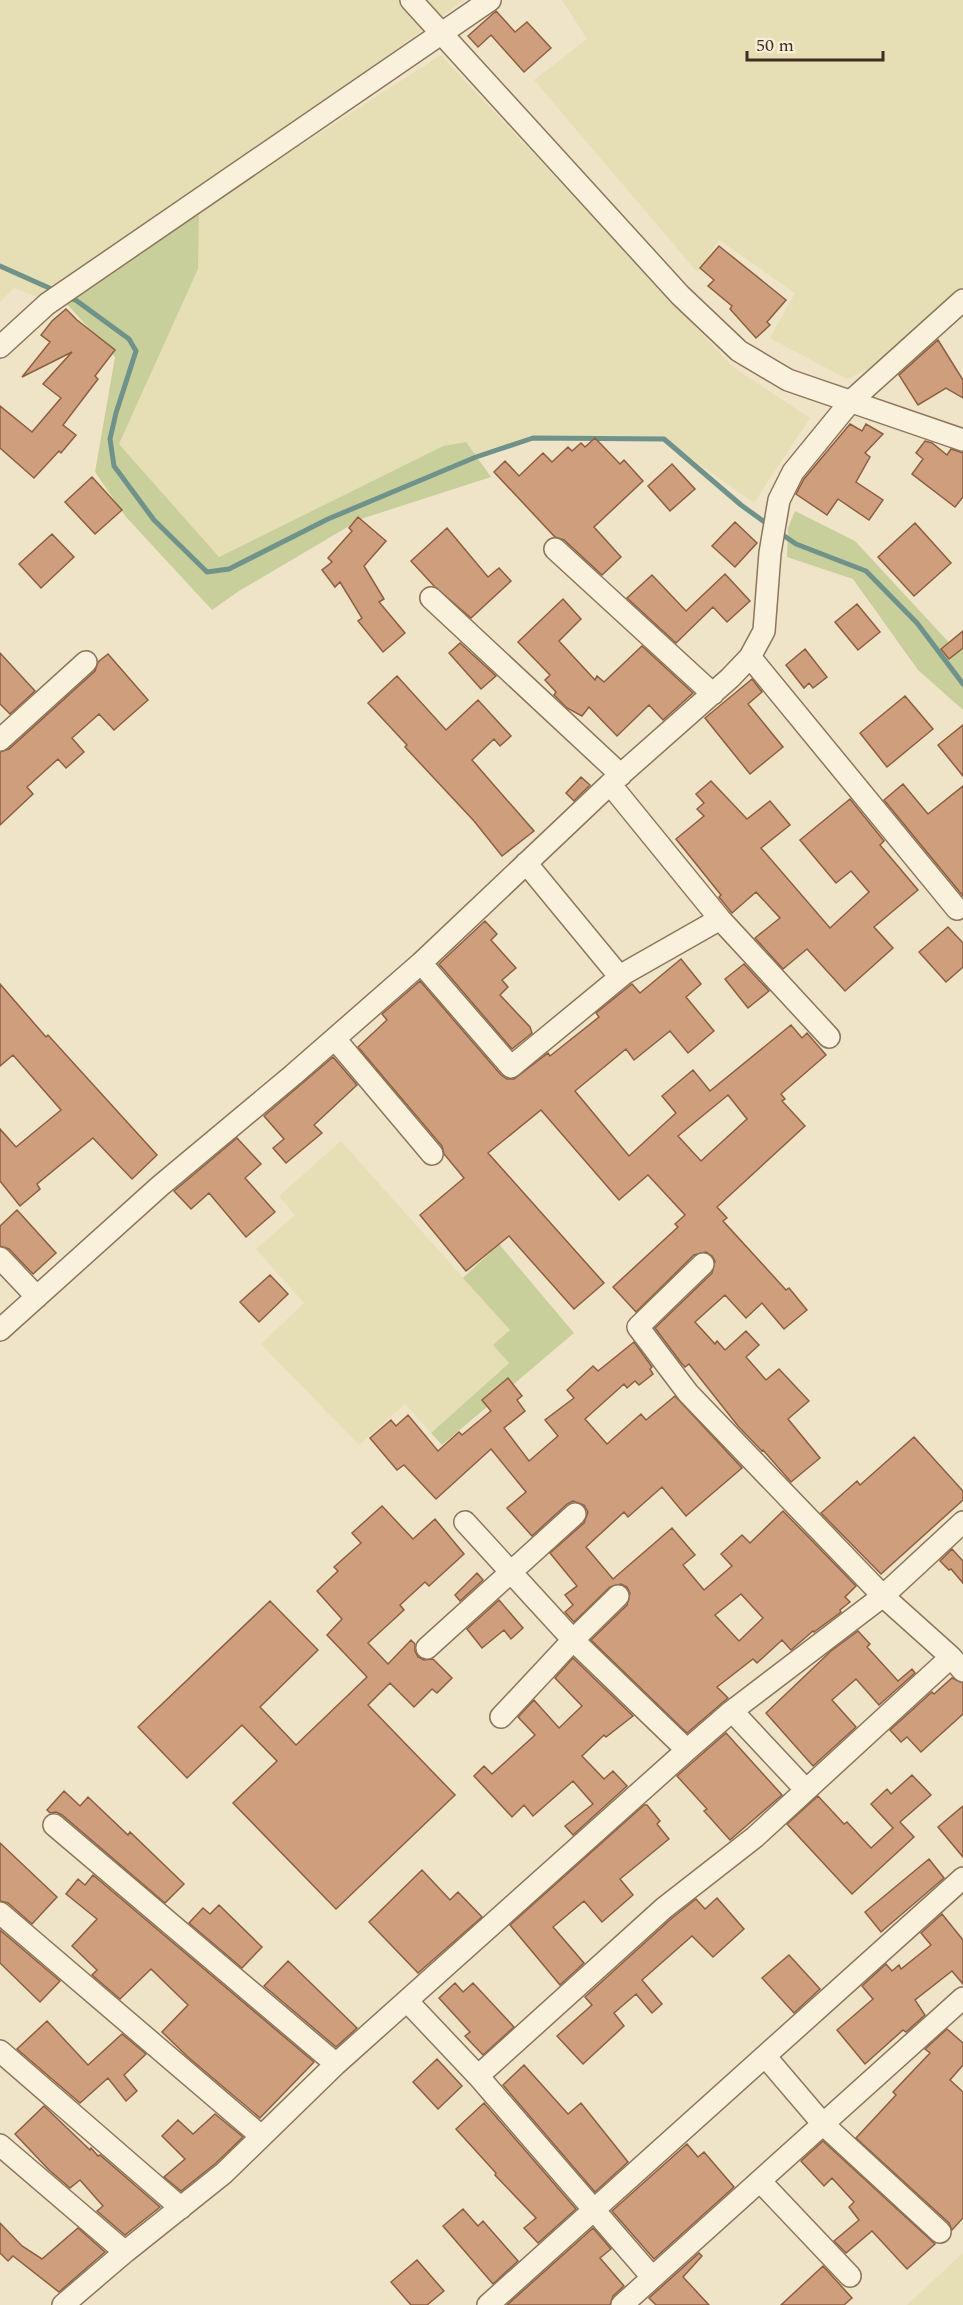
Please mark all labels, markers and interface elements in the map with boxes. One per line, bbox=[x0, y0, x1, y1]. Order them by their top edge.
scale bar bbox=[747, 24, 884, 62]
text: 50 m bbox=[756, 32, 794, 59]

